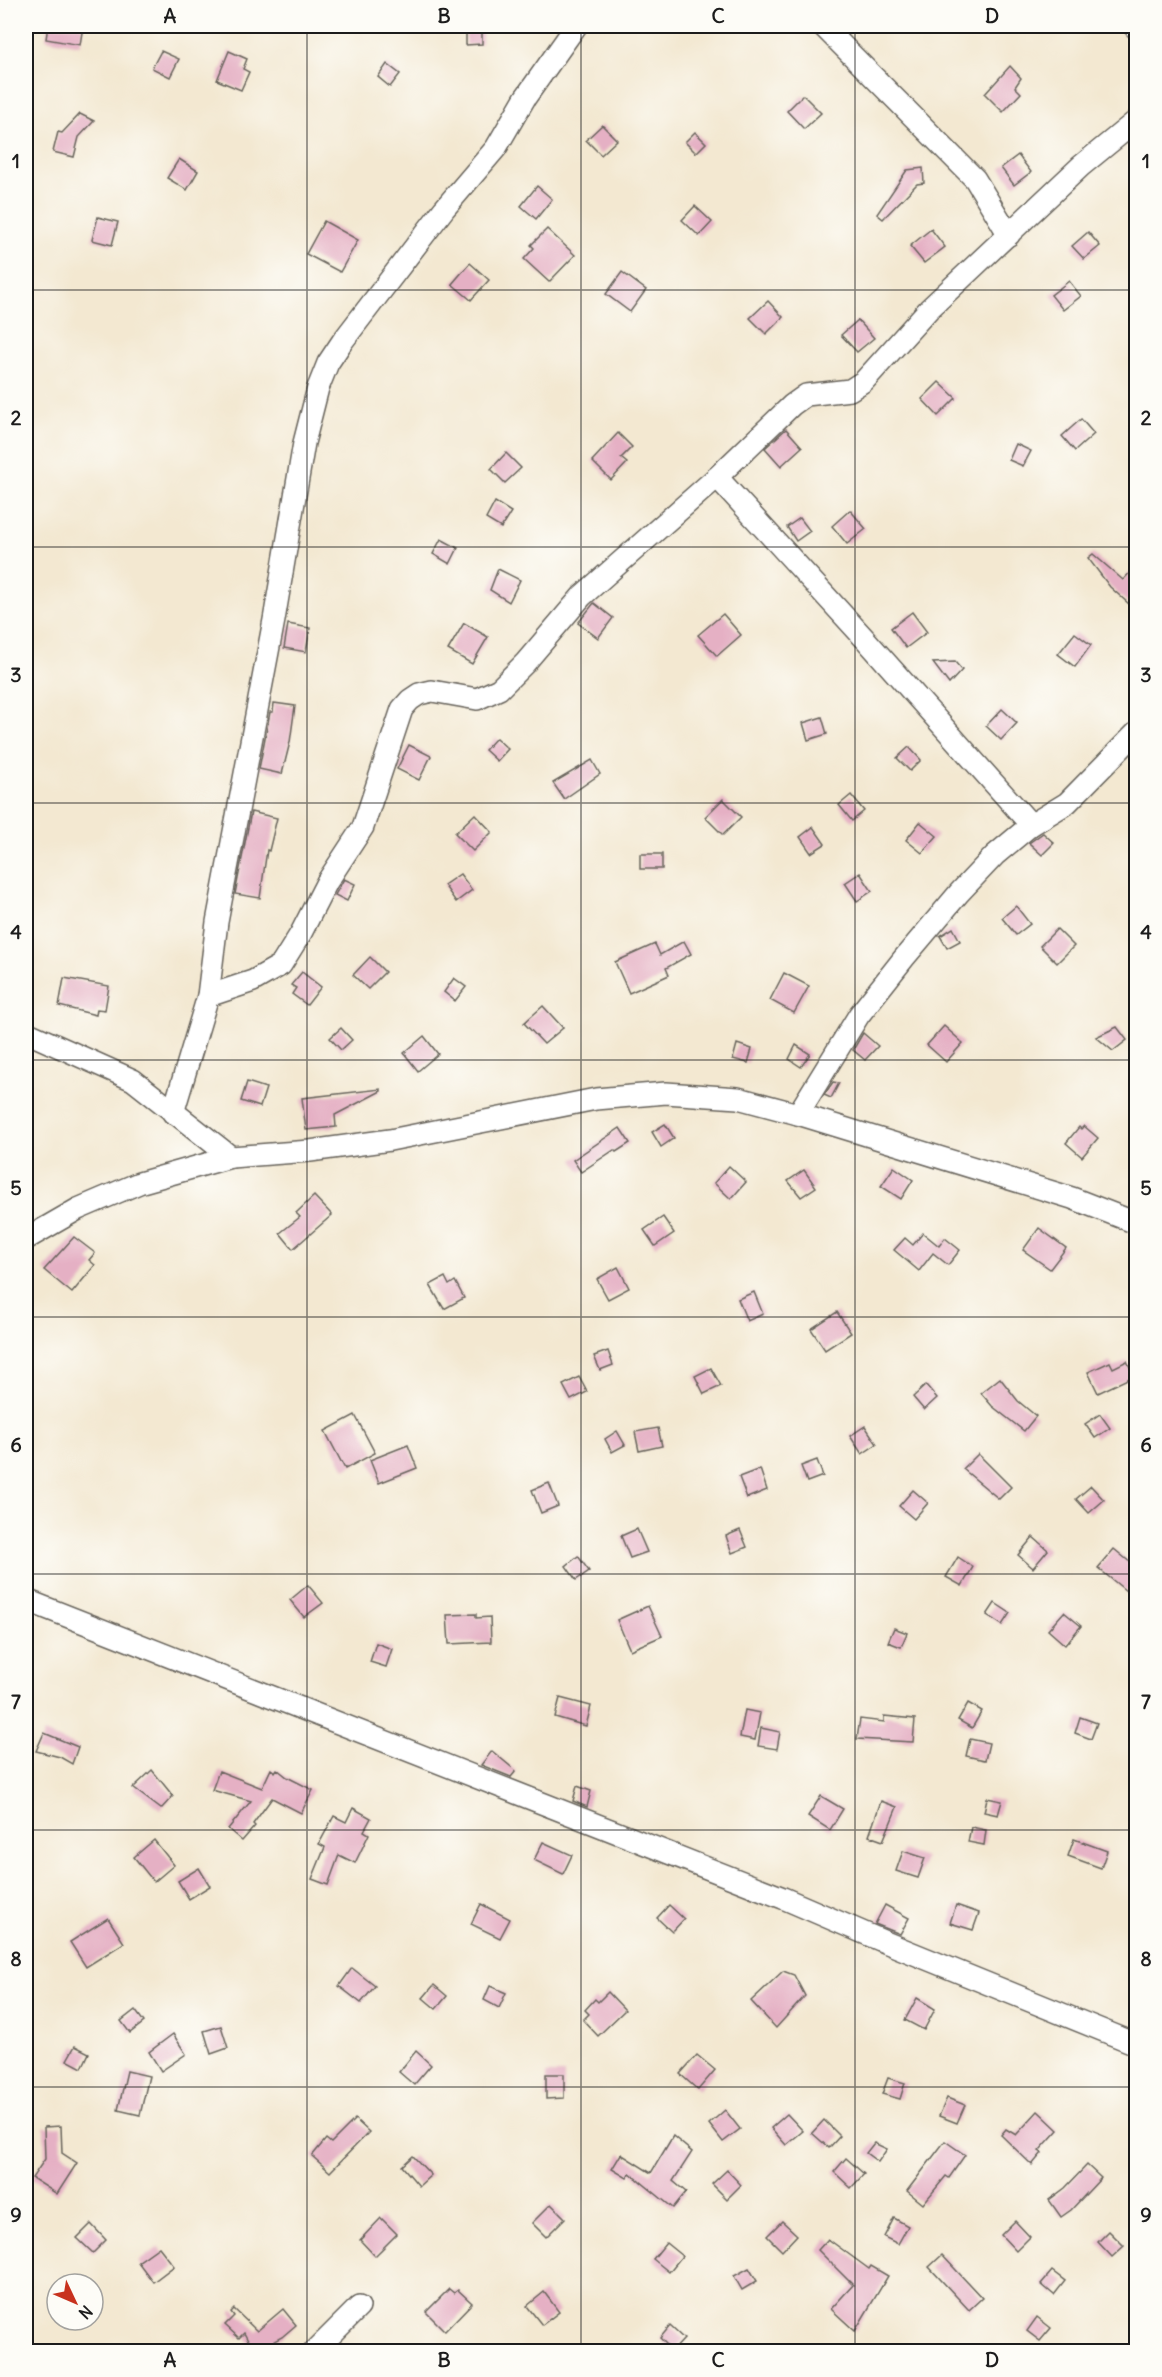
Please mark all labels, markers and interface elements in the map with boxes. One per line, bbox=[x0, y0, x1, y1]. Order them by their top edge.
text: A bbox=[164, 3, 177, 28]
text: B bbox=[437, 3, 451, 28]
text: C bbox=[711, 3, 725, 28]
text: D bbox=[985, 3, 999, 28]
text: 1 bbox=[12, 148, 20, 173]
text: 1 bbox=[1142, 148, 1150, 173]
text: 2 bbox=[11, 405, 22, 430]
text: 2 bbox=[1141, 405, 1152, 430]
text: 3 bbox=[10, 662, 22, 687]
text: 3 bbox=[1140, 662, 1152, 687]
text: 4 bbox=[10, 919, 22, 944]
text: 4 bbox=[1140, 919, 1152, 944]
text: 5 bbox=[10, 1175, 22, 1200]
text: 5 bbox=[1140, 1175, 1152, 1200]
text: 6 bbox=[10, 1432, 22, 1457]
text: 6 bbox=[1140, 1432, 1152, 1457]
text: 7 bbox=[11, 1689, 21, 1714]
text: 7 bbox=[1141, 1689, 1151, 1714]
text: 8 bbox=[10, 1946, 22, 1971]
text: 8 bbox=[1140, 1946, 1152, 1971]
text: 9 bbox=[10, 2202, 22, 2227]
text: 9 bbox=[1140, 2202, 1152, 2227]
north arrow bbox=[45, 2272, 105, 2332]
text: N bbox=[75, 2301, 97, 2323]
text: A bbox=[164, 2347, 177, 2372]
text: B bbox=[437, 2347, 451, 2372]
text: C bbox=[711, 2347, 725, 2372]
text: D bbox=[985, 2347, 999, 2372]

